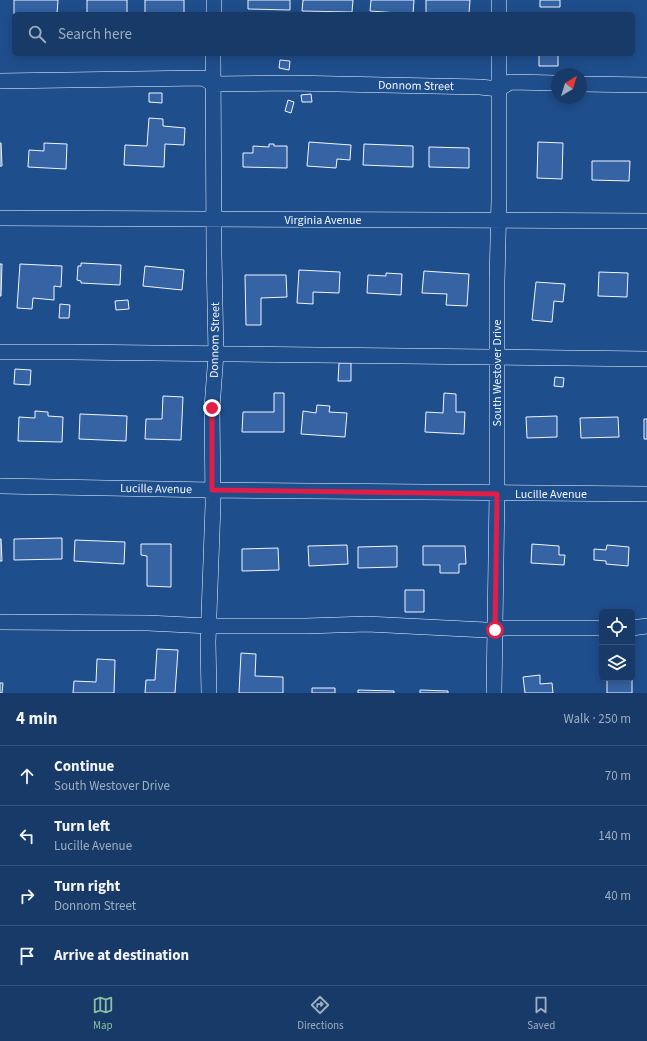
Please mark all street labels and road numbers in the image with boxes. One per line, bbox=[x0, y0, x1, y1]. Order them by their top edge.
street label: Donnom Street bbox=[378, 77, 454, 95]
street label: Virginia Avenue bbox=[284, 212, 362, 229]
street label: Donnom Street bbox=[206, 302, 224, 378]
street label: South Westover Drive bbox=[489, 319, 506, 427]
street label: Lucille Avenue bbox=[120, 480, 192, 498]
street label: Lucille Avenue bbox=[515, 486, 587, 503]

